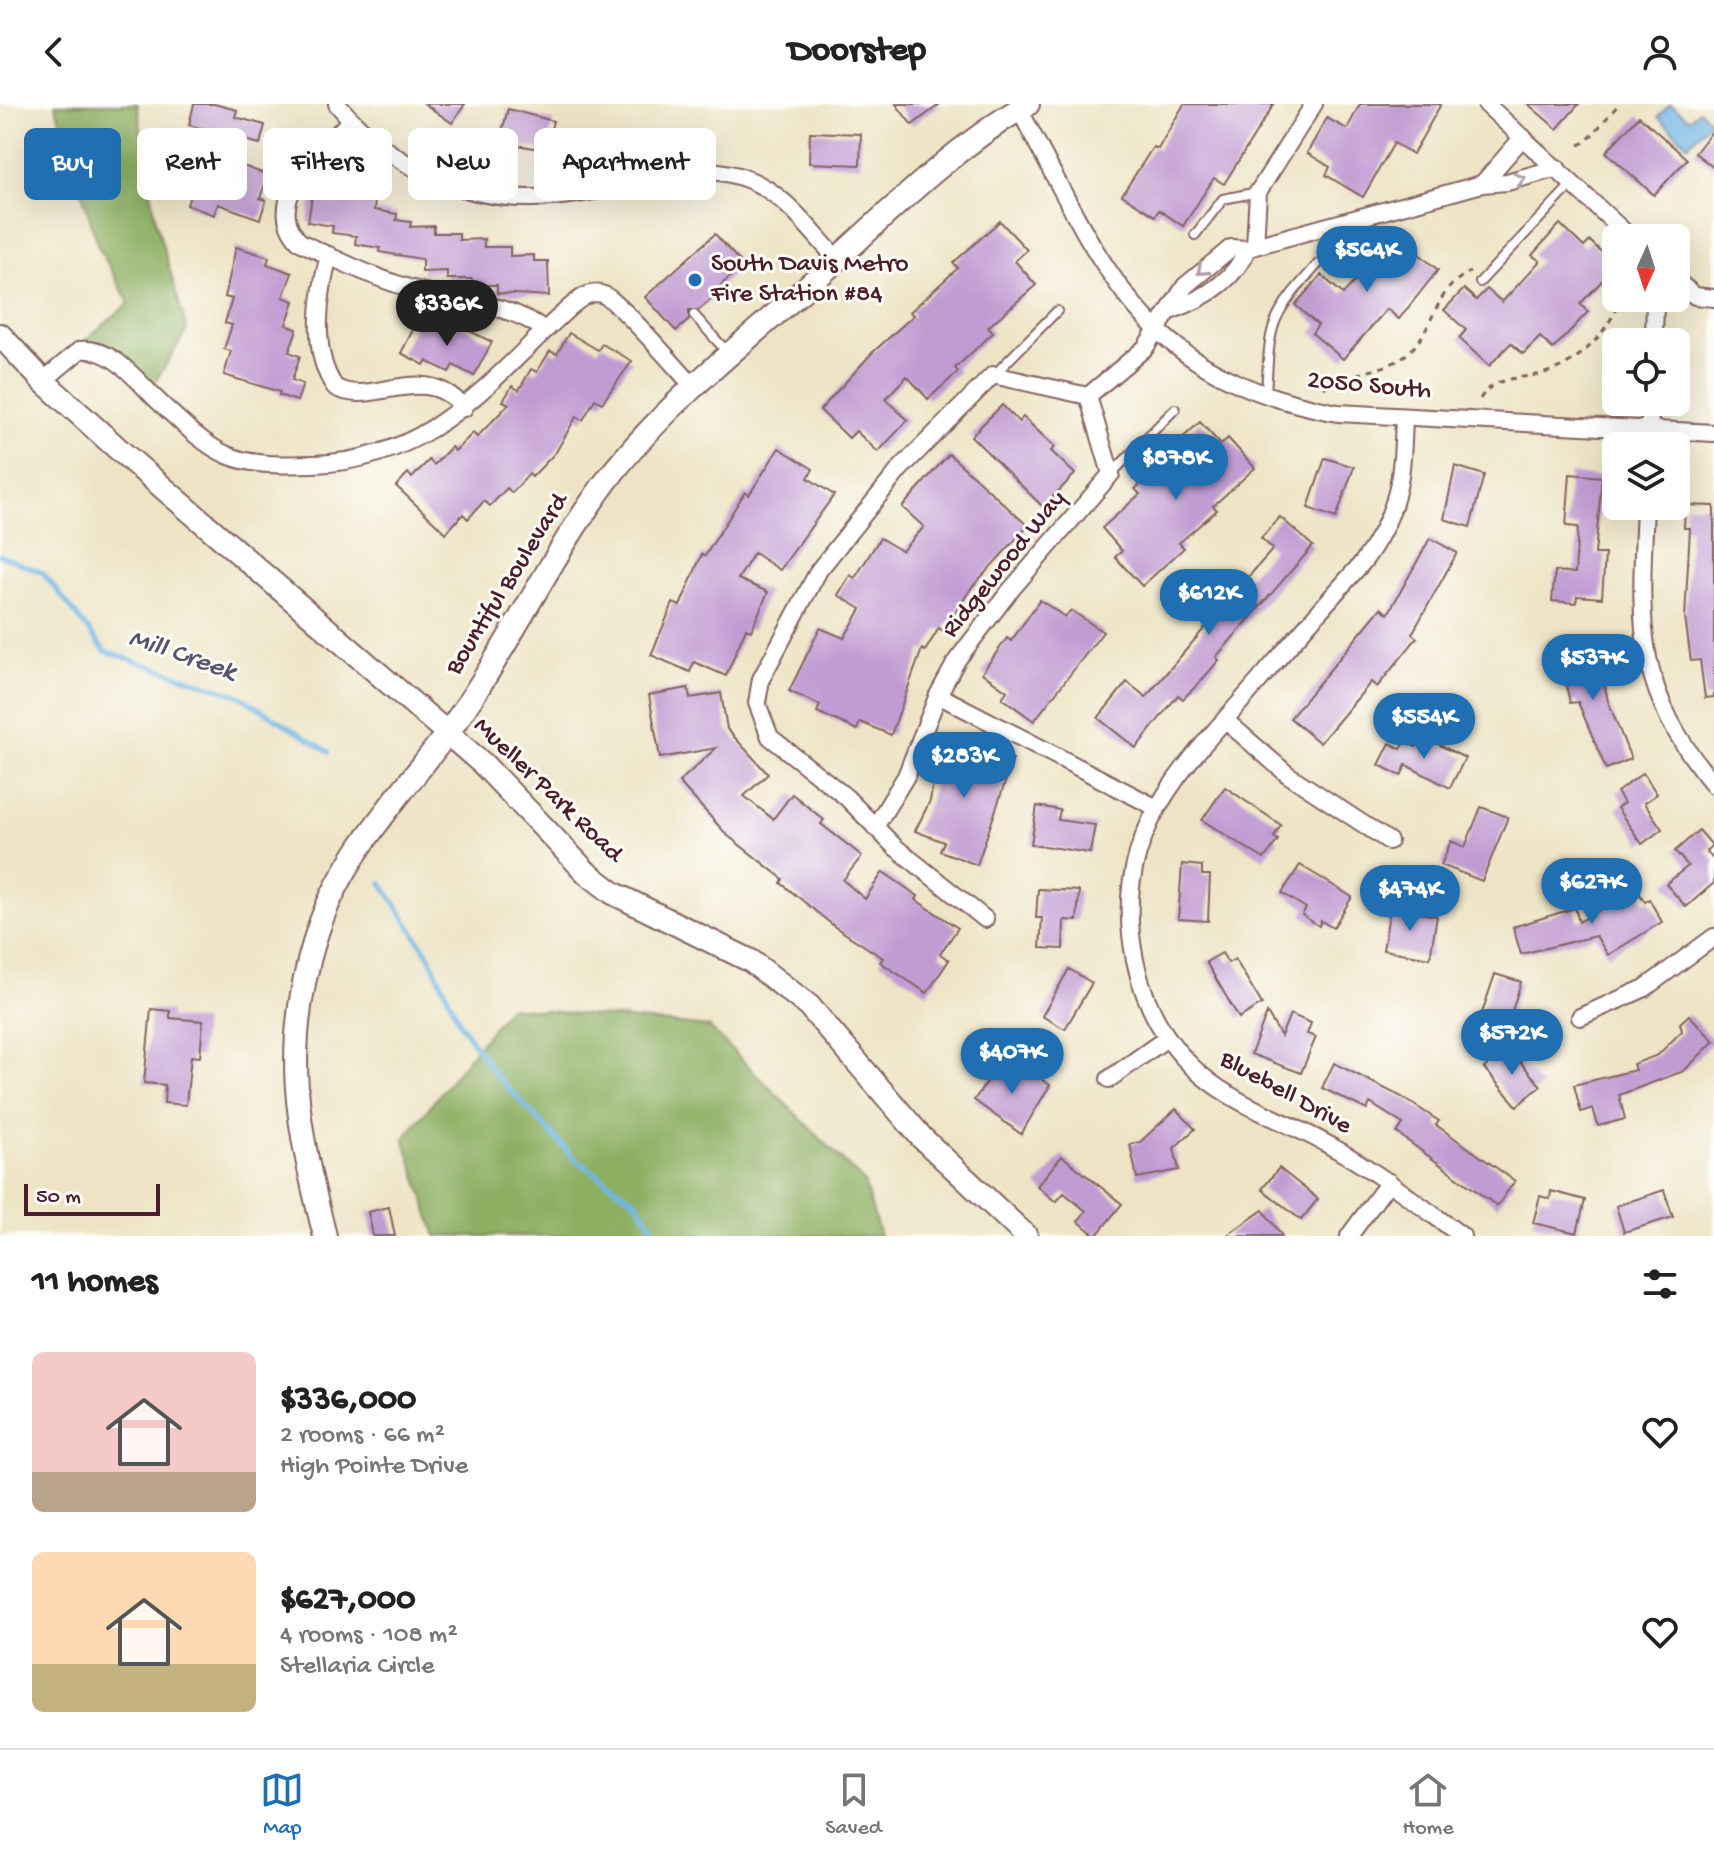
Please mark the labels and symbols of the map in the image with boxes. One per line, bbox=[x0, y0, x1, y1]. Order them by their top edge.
one-way arrow bbox=[1512, 171, 1526, 188]
north arrow bbox=[1602, 224, 1690, 312]
pin: $564K bbox=[1311, 226, 1423, 294]
place label: South Davis Metro Fire Station #84 bbox=[710, 250, 908, 311]
one-way arrow bbox=[1197, 261, 1212, 275]
marker: South Davis Metro Fire Station #84 bbox=[686, 271, 704, 289]
pin: $336K bbox=[391, 280, 503, 348]
street label: 2050 South bbox=[1306, 366, 1432, 408]
pin: $878K bbox=[1120, 434, 1232, 502]
street label: Ridgewood Way bbox=[936, 485, 1074, 645]
street label: Bountiful Boulevard bbox=[439, 487, 577, 682]
pin: $612K bbox=[1153, 569, 1265, 637]
water label: Mill Creek bbox=[124, 622, 242, 690]
pin: $537K bbox=[1537, 634, 1649, 702]
pin: $554K bbox=[1368, 693, 1480, 761]
street label: Mueller Park Road bbox=[466, 712, 630, 872]
pin: $283K bbox=[908, 732, 1020, 800]
pin: $627K bbox=[1536, 858, 1648, 926]
pin: $474K bbox=[1354, 865, 1466, 933]
pin: $572K bbox=[1456, 1009, 1568, 1077]
pin: $407K bbox=[956, 1028, 1068, 1096]
street label: Bluebell Drive bbox=[1213, 1045, 1357, 1143]
scale bar bbox=[24, 1180, 160, 1216]

